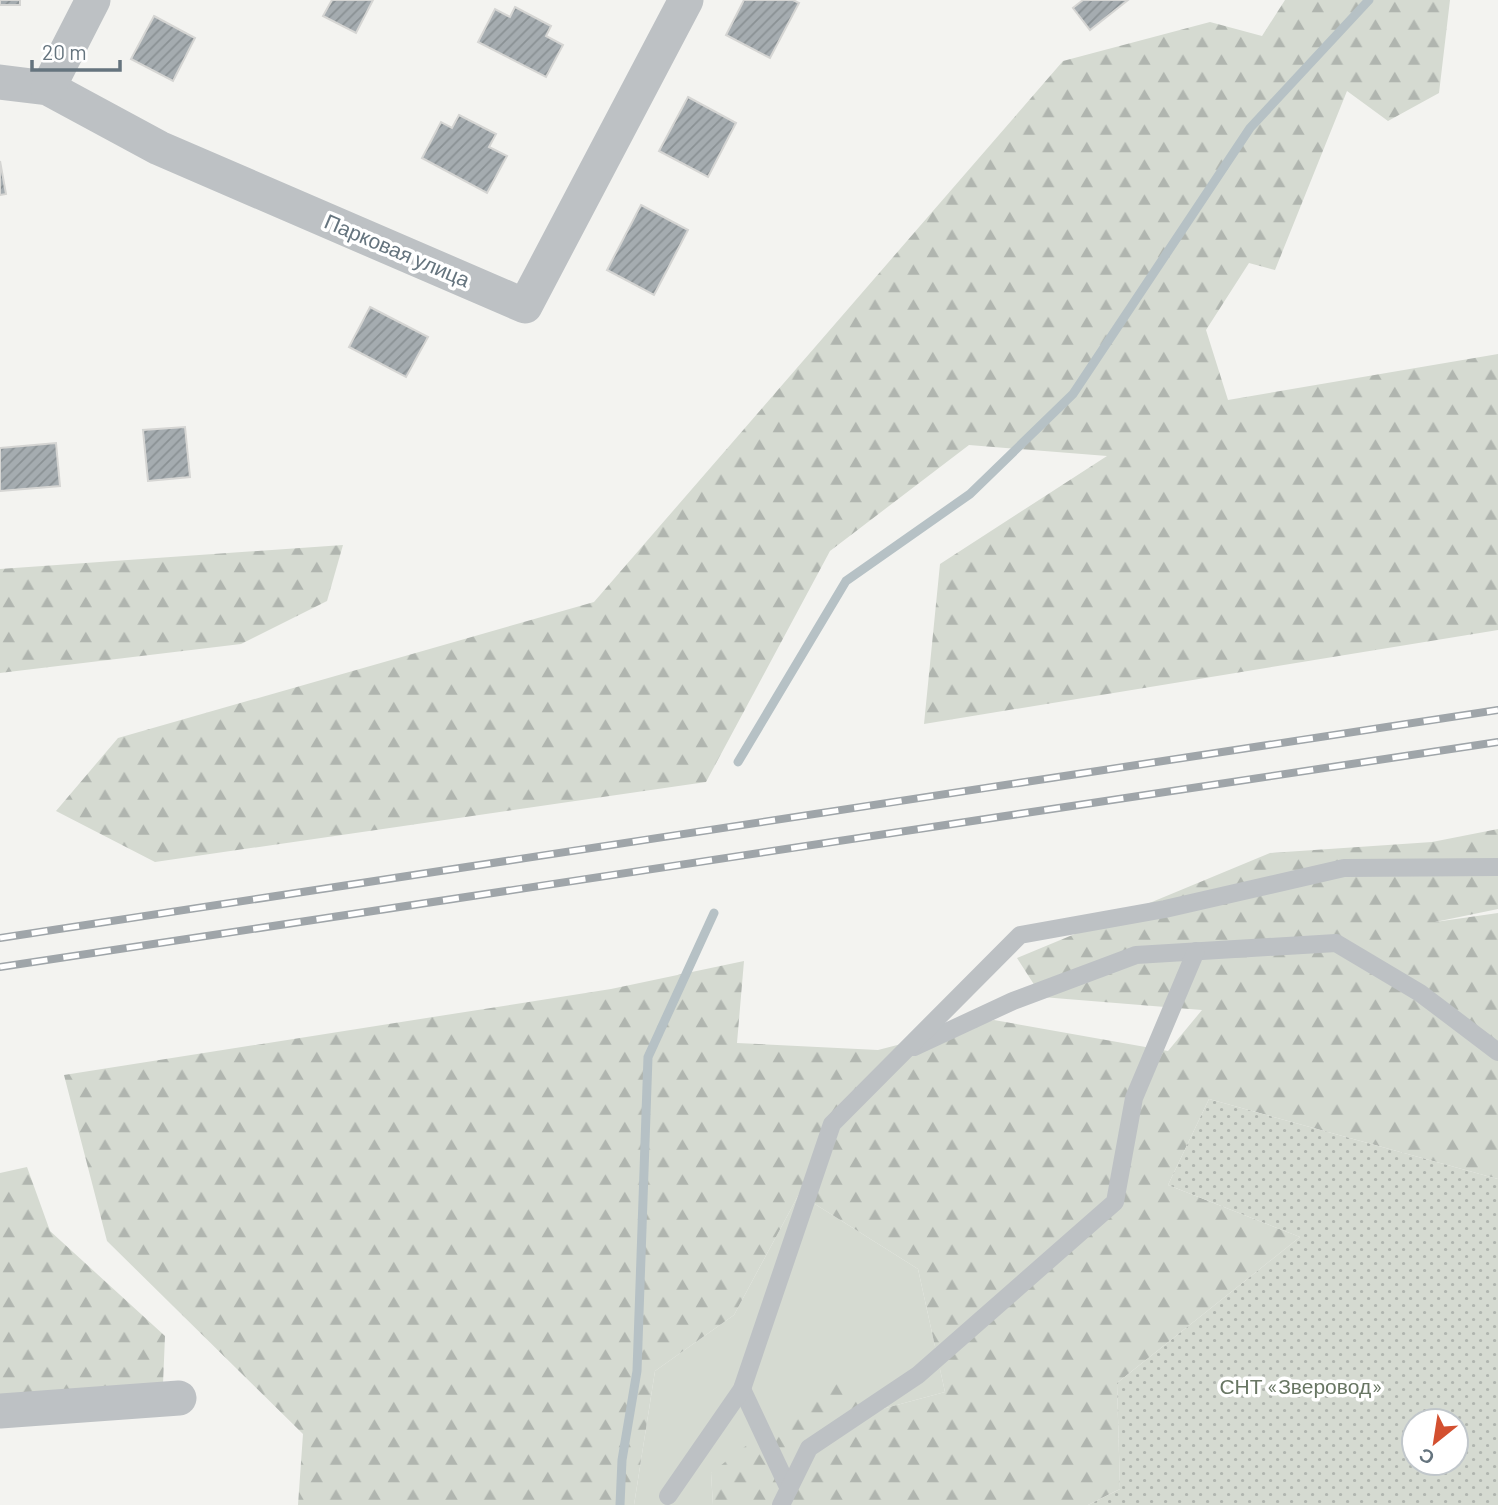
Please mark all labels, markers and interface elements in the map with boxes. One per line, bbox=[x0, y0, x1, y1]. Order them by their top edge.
scale bar bbox=[32, 28, 119, 72]
text: 20 m bbox=[42, 39, 87, 64]
street label: Парковая улица bbox=[321, 208, 474, 292]
park label: СНТ «Зверовод» bbox=[1219, 1373, 1383, 1398]
north arrow bbox=[1400, 1407, 1470, 1477]
text: С bbox=[1414, 1444, 1438, 1471]

